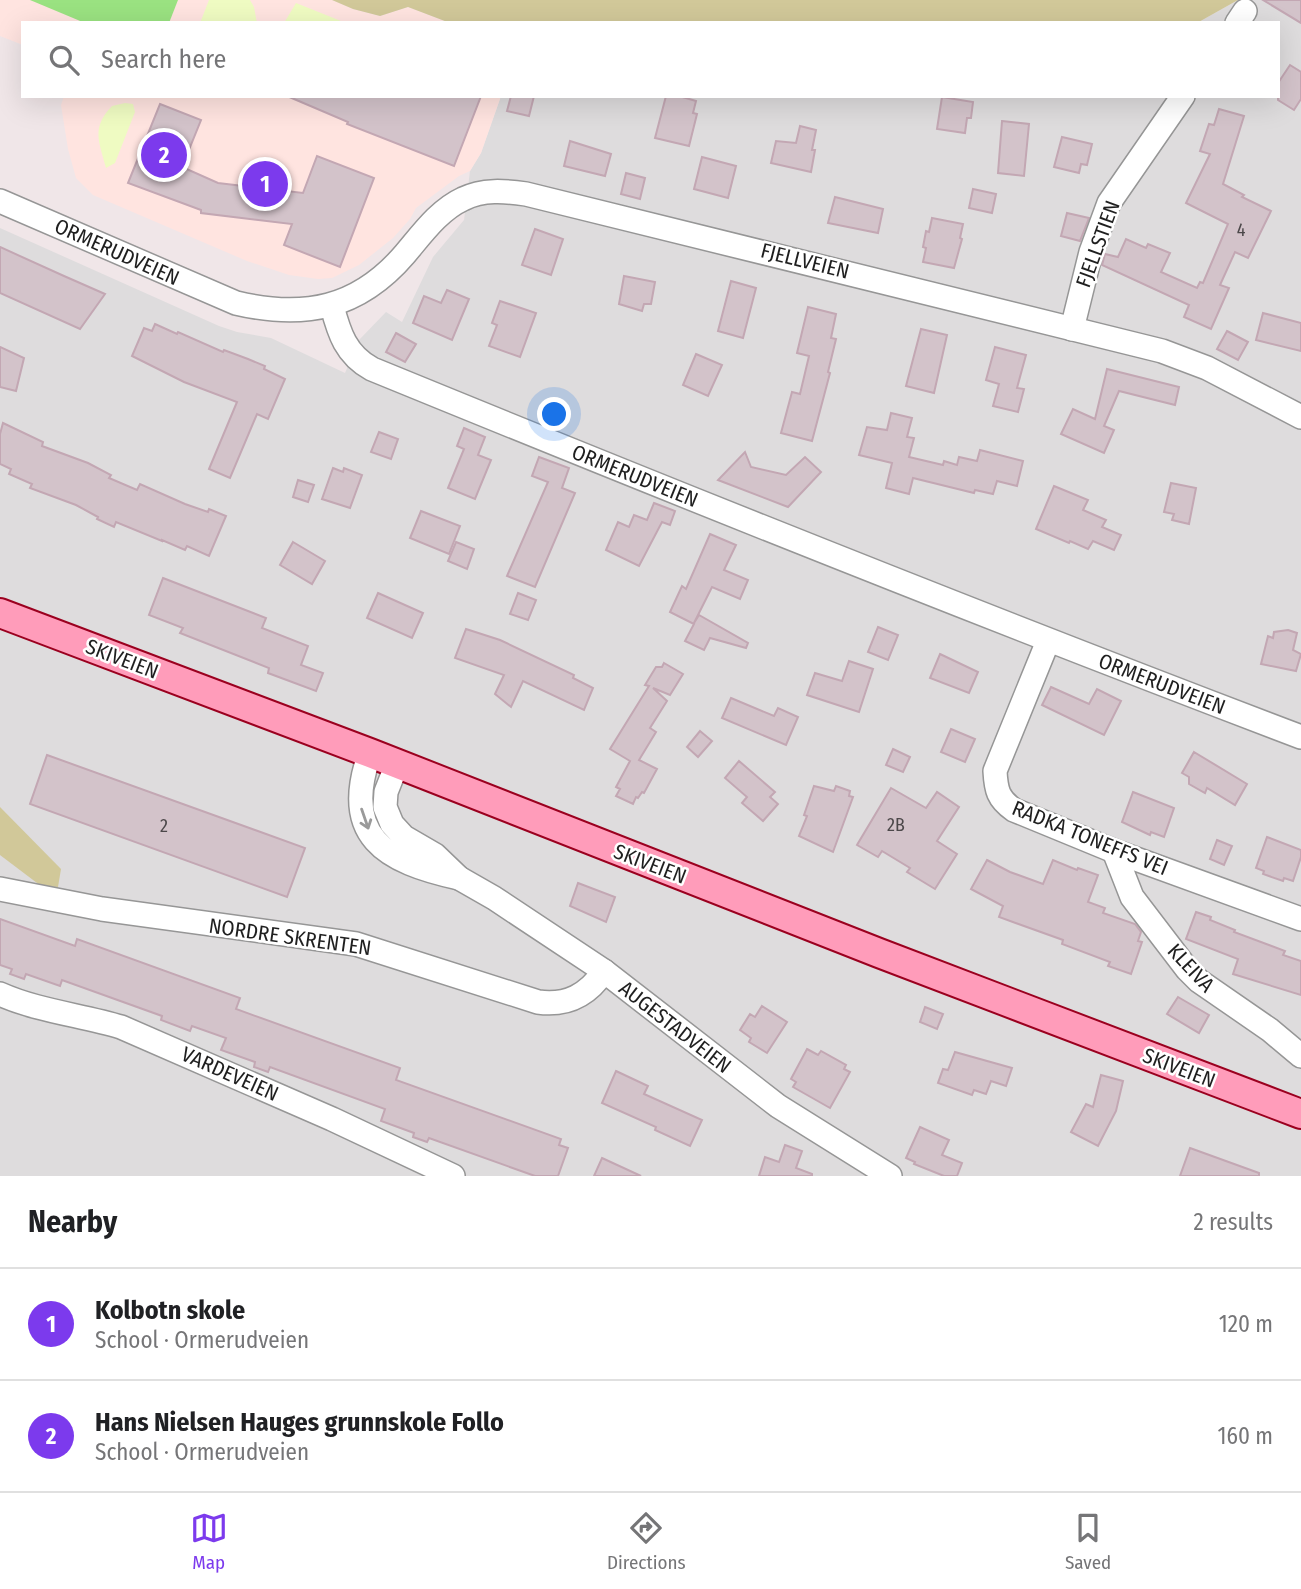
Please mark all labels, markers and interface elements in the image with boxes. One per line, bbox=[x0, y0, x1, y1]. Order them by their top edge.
search box bbox=[21, 21, 1280, 98]
icon: search bbox=[45, 41, 83, 79]
text: Search here bbox=[101, 44, 226, 75]
pin: 2 bbox=[141, 129, 187, 181]
pin: 1 bbox=[242, 158, 288, 210]
street label: FJELLSTIEN bbox=[1070, 197, 1126, 291]
street label: ORMERUDVEIEN bbox=[51, 213, 183, 291]
house number: 4 bbox=[1237, 219, 1246, 241]
street label: FJELLVEIEN bbox=[758, 237, 852, 285]
your location bbox=[537, 397, 571, 431]
street label: ORMERUDVEIEN bbox=[568, 439, 702, 513]
street label: SKIVEIEN bbox=[82, 633, 162, 685]
street label: ORMERUDVEIEN bbox=[1095, 648, 1229, 720]
street label: RADKA TONEFFS VEI bbox=[1008, 795, 1172, 881]
one-way arrow bbox=[359, 808, 372, 830]
house number: 2B bbox=[887, 814, 905, 836]
house number: 2 bbox=[160, 815, 168, 837]
street label: SKIVEIEN bbox=[610, 838, 690, 890]
street label: NORDRE SKRENTEN bbox=[207, 913, 373, 961]
street label: KLEIVA bbox=[1162, 938, 1220, 998]
street label: AUGESTADVEIEN bbox=[614, 975, 736, 1079]
street label: VARDEVEIEN bbox=[177, 1041, 283, 1107]
street label: SKIVEIEN bbox=[1139, 1042, 1219, 1094]
text: Nearby bbox=[28, 1204, 117, 1240]
text: 2 results bbox=[1193, 1208, 1273, 1236]
text: Kolbotn skole bbox=[95, 1295, 245, 1326]
text: 1 bbox=[46, 1310, 56, 1338]
text: 120 m bbox=[1219, 1310, 1273, 1338]
text: School · Ormerudveien bbox=[95, 1326, 309, 1354]
text: Hans Nielsen Hauges grunnskole Follo bbox=[95, 1407, 504, 1438]
text: 2 bbox=[46, 1422, 56, 1450]
text: 160 m bbox=[1218, 1422, 1273, 1450]
text: School · Ormerudveien bbox=[95, 1438, 309, 1466]
tab: Map bbox=[190, 1509, 228, 1574]
tab: Directions bbox=[607, 1509, 686, 1574]
tab: Saved bbox=[1065, 1509, 1111, 1574]

